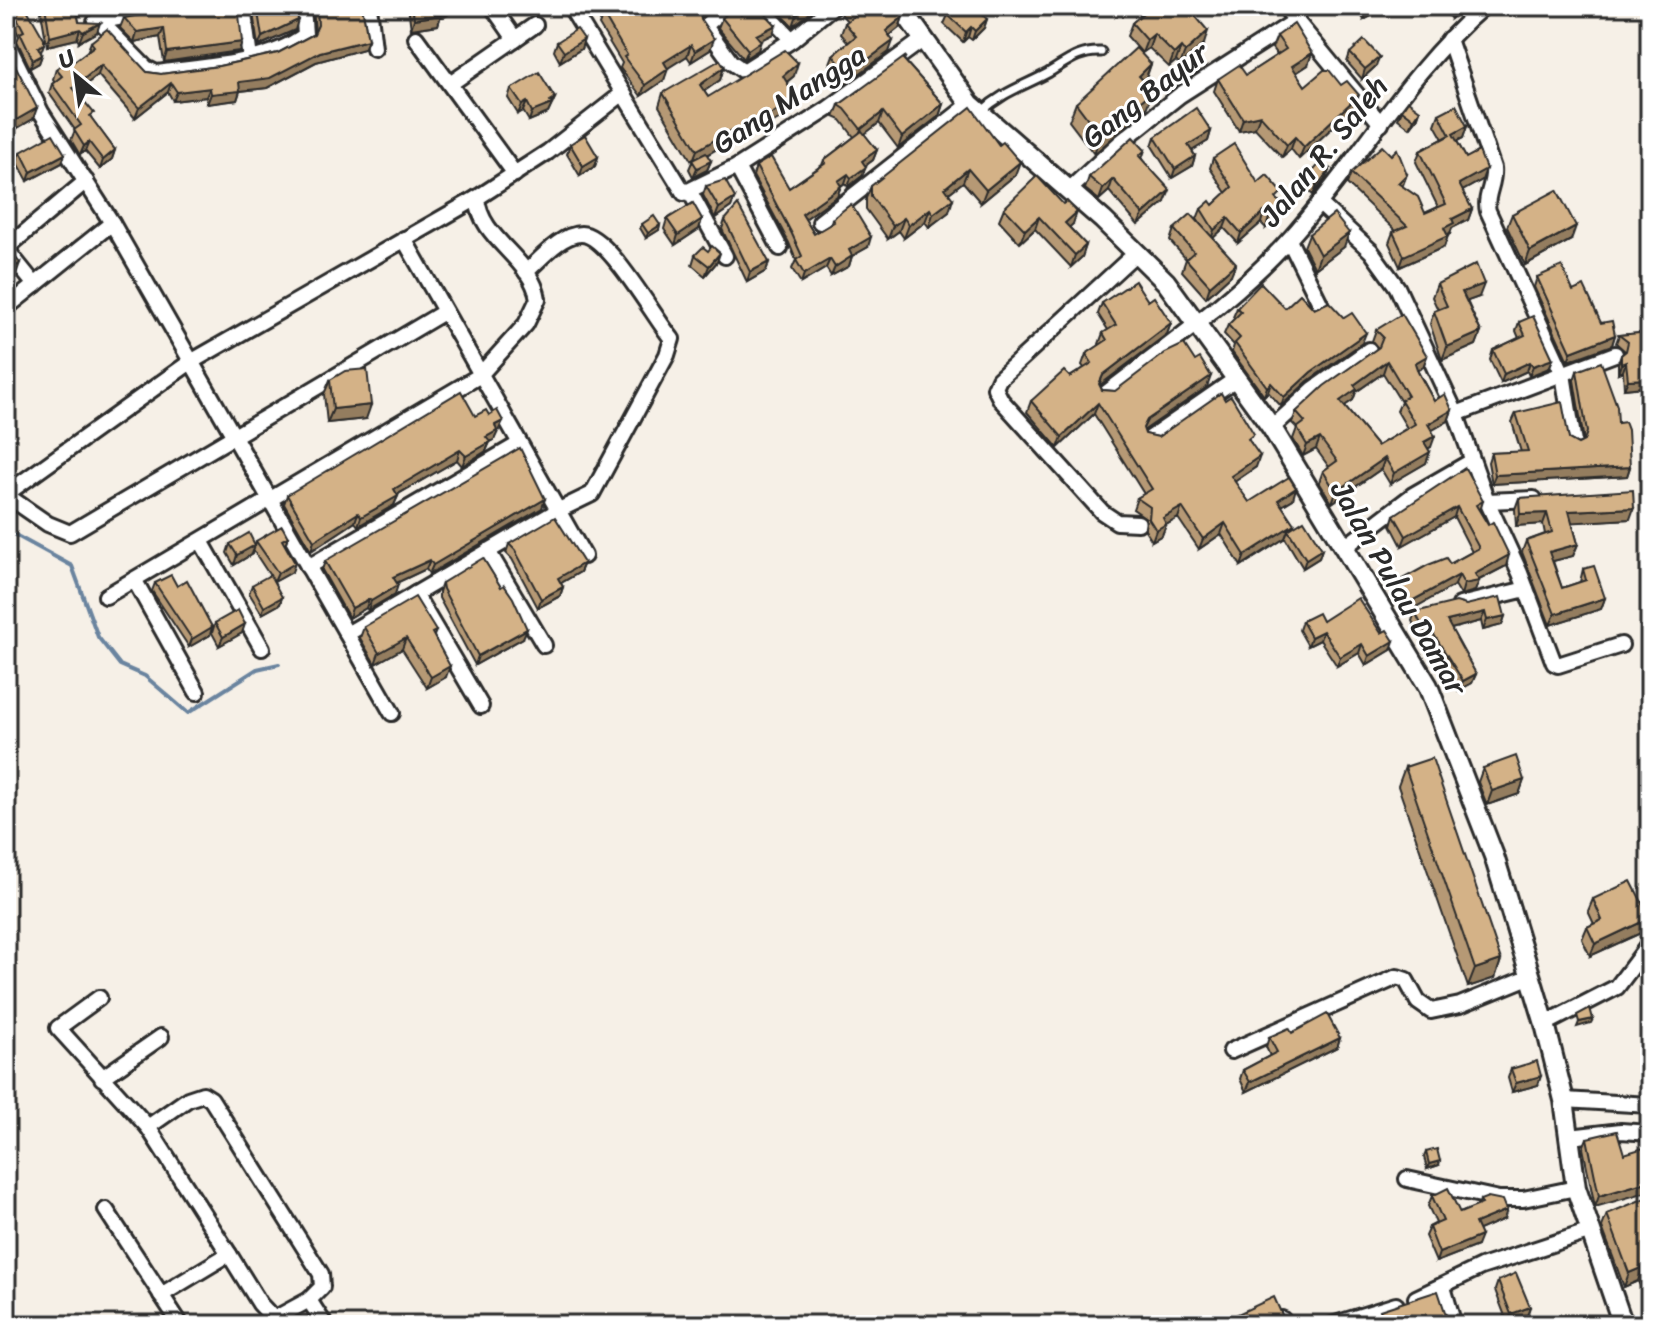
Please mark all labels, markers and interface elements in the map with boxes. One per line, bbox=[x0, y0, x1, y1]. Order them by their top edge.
street label: Gang Bayur bbox=[1069, 26, 1222, 163]
street label: Gang Mangga bbox=[701, 29, 877, 169]
north arrow bbox=[36, 36, 116, 116]
text: U bbox=[51, 38, 84, 80]
street label: Jalan R. Saleh bbox=[1245, 63, 1402, 240]
street label: Jalan Pulau Damar bbox=[1315, 469, 1484, 707]

